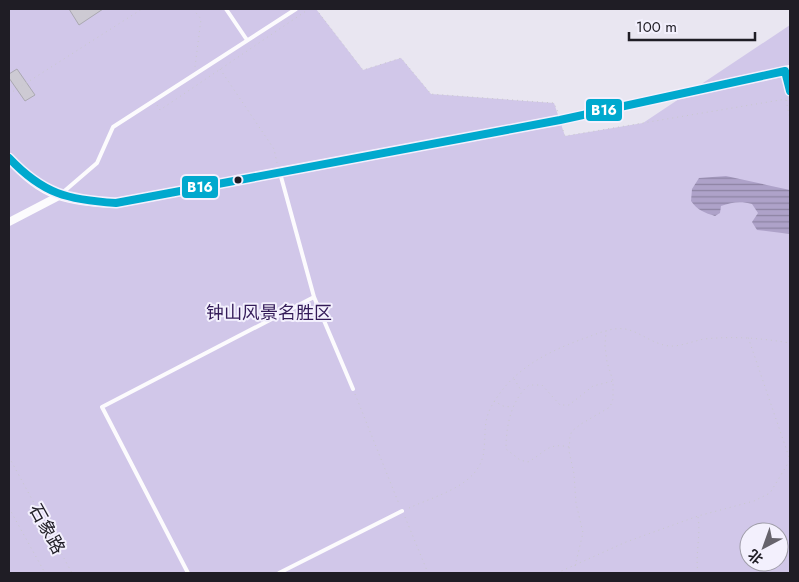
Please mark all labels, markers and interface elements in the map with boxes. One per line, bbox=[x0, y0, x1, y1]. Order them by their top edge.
scale bar bbox=[629, 10, 755, 42]
text: 100 m bbox=[636, 16, 677, 38]
line badge: B16 bbox=[585, 98, 623, 122]
text: B16 bbox=[591, 100, 617, 120]
line badge: B16 bbox=[181, 175, 219, 199]
unlabelled marker bbox=[233, 175, 243, 185]
text: B16 bbox=[187, 177, 213, 197]
park label: 钟山风景名胜区 bbox=[206, 300, 332, 326]
street label: 石象路 bbox=[23, 499, 71, 559]
north arrow bbox=[739, 522, 789, 572]
text: 北 bbox=[744, 545, 767, 569]

